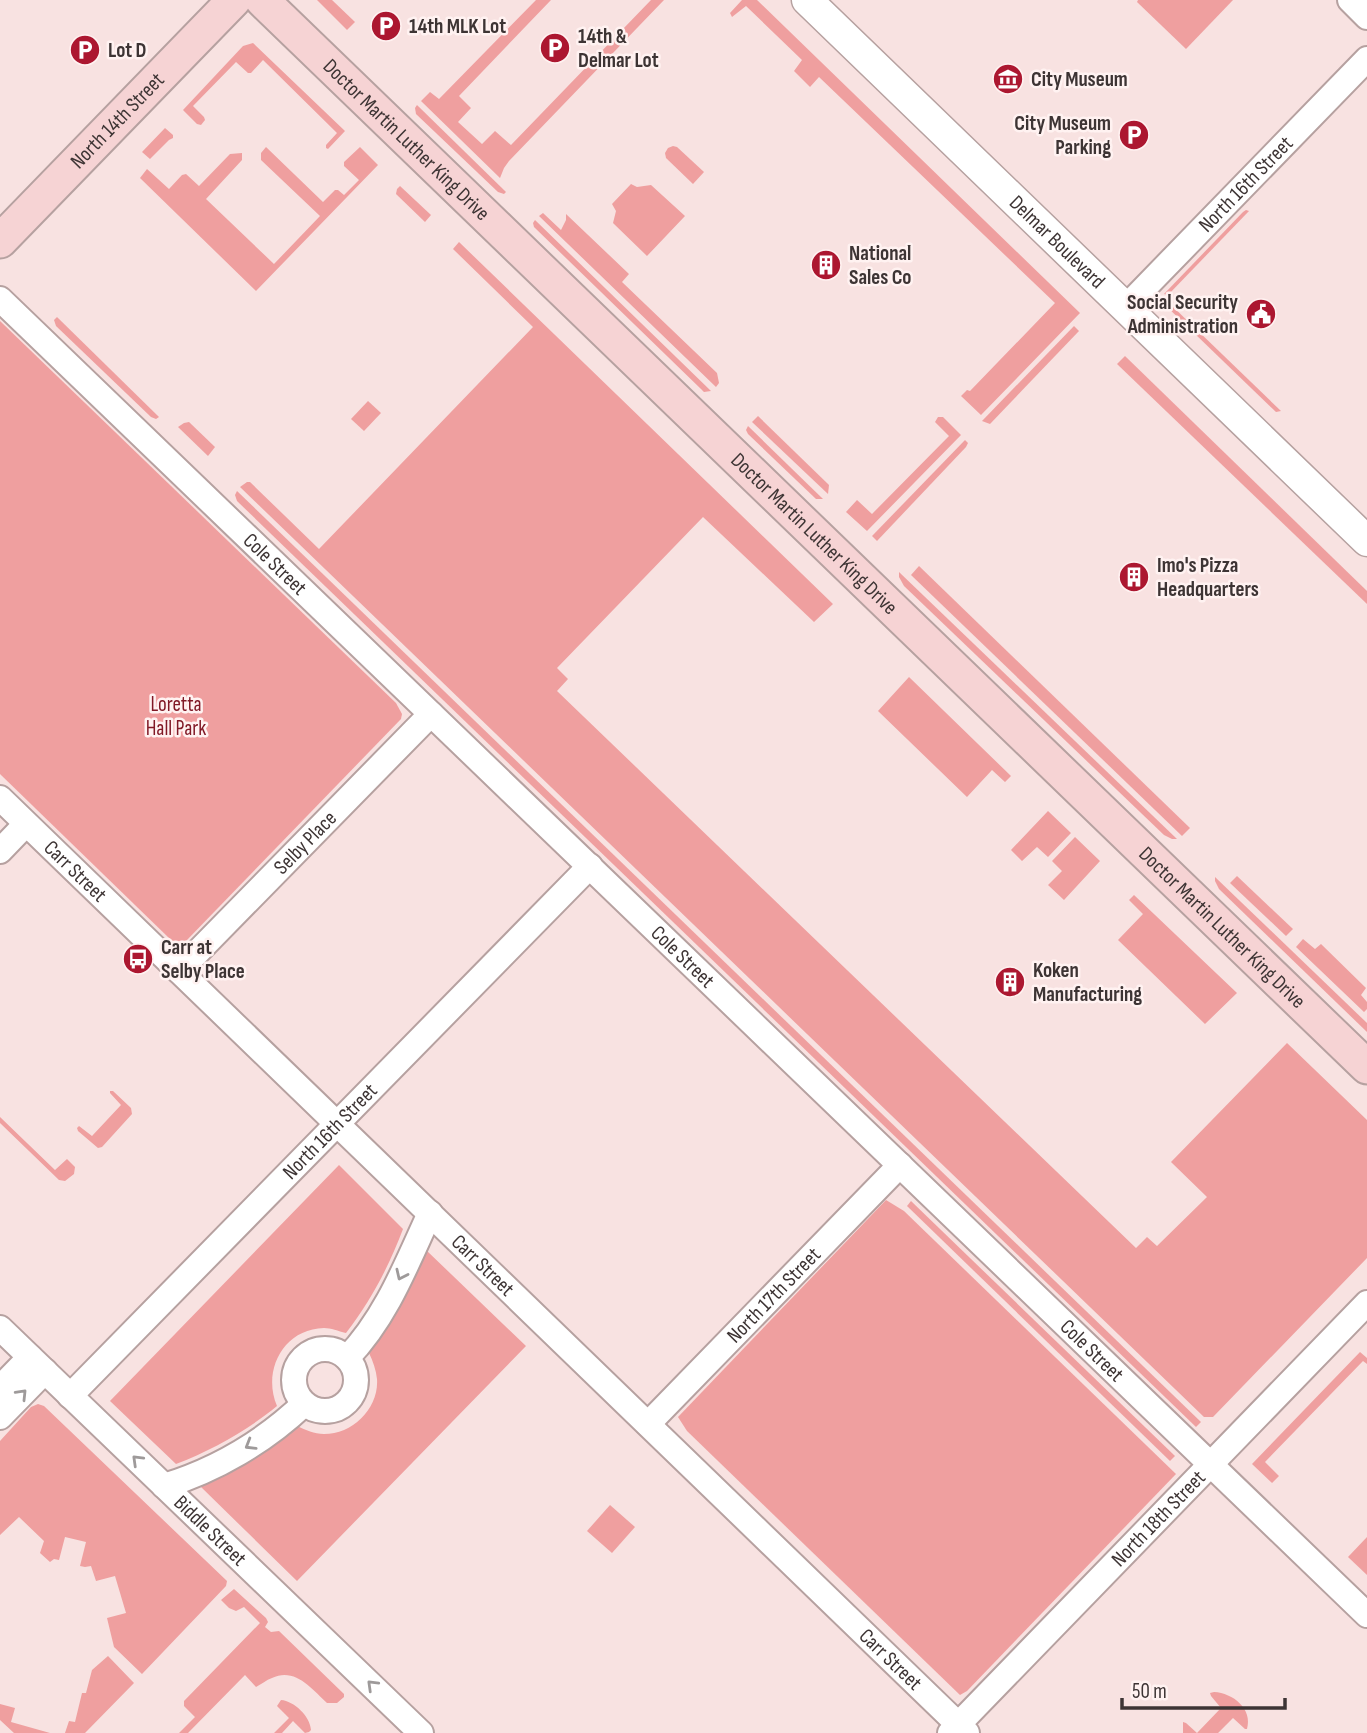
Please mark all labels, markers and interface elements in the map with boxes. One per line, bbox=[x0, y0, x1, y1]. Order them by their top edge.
parking icon: 14th MLK Lot bbox=[369, 9, 403, 43]
place label: 14th MLK Lot bbox=[409, 14, 506, 39]
place label: 14th & Delmar Lot bbox=[578, 24, 659, 73]
parking icon: 14th & Delmar Lot bbox=[538, 31, 572, 65]
parking icon: Lot D bbox=[68, 33, 102, 67]
place label: Lot D bbox=[108, 38, 147, 63]
street label: Doctor Martin Luther King Drive bbox=[318, 54, 495, 226]
museum icon: City Museum bbox=[991, 62, 1025, 96]
street label: North 14th Street bbox=[65, 67, 169, 174]
place label: City Museum bbox=[1031, 67, 1128, 92]
place label: City Museum Parking bbox=[1014, 111, 1111, 160]
parking icon: City Museum Parking bbox=[1117, 118, 1151, 152]
street label: North 16th Street bbox=[1193, 131, 1298, 237]
street label: Delmar Boulevard bbox=[1004, 190, 1110, 294]
place label: National Sales Co bbox=[849, 241, 911, 290]
building icon: National Sales Co bbox=[809, 248, 843, 282]
place label: Social Security Administration bbox=[1127, 290, 1238, 339]
public building icon: Social Security Administration bbox=[1244, 297, 1278, 331]
street label: Doctor Martin Luther King Drive bbox=[726, 447, 903, 620]
street label: Cole Street bbox=[238, 528, 312, 600]
place label: Imo's Pizza Headquarters bbox=[1157, 553, 1259, 602]
building icon: Imo's Pizza Headquarters bbox=[1117, 560, 1151, 594]
park label: Loretta Hall Park bbox=[146, 692, 206, 741]
street label: Selby Place bbox=[268, 806, 342, 879]
street label: Carr Street bbox=[39, 835, 112, 907]
street label: Doctor Martin Luther King Drive bbox=[1134, 841, 1311, 1013]
street label: Cole Street bbox=[646, 920, 720, 993]
place label: Carr at Selby Place bbox=[161, 935, 245, 984]
bus stop icon: Carr at Selby Place bbox=[121, 942, 155, 976]
place label: Koken Manufacturing bbox=[1033, 958, 1142, 1007]
building icon: Koken Manufacturing bbox=[993, 965, 1027, 999]
street label: North 16th Street bbox=[277, 1078, 382, 1184]
street label: Carr Street bbox=[446, 1229, 520, 1301]
street label: North 17th Street bbox=[722, 1242, 826, 1348]
one-way arrow bbox=[395, 1268, 409, 1280]
street label: Cole Street bbox=[1055, 1314, 1129, 1387]
one-way arrow bbox=[14, 1389, 27, 1402]
one-way arrow bbox=[245, 1437, 258, 1450]
one-way arrow bbox=[132, 1455, 145, 1468]
street label: North 18th Street bbox=[1106, 1465, 1210, 1572]
street label: Biddle Street bbox=[169, 1490, 252, 1571]
street label: Carr Street bbox=[854, 1623, 927, 1695]
scale bar bbox=[1122, 1666, 1285, 1710]
text: 50 m bbox=[1132, 1679, 1167, 1704]
one-way arrow bbox=[367, 1681, 380, 1694]

